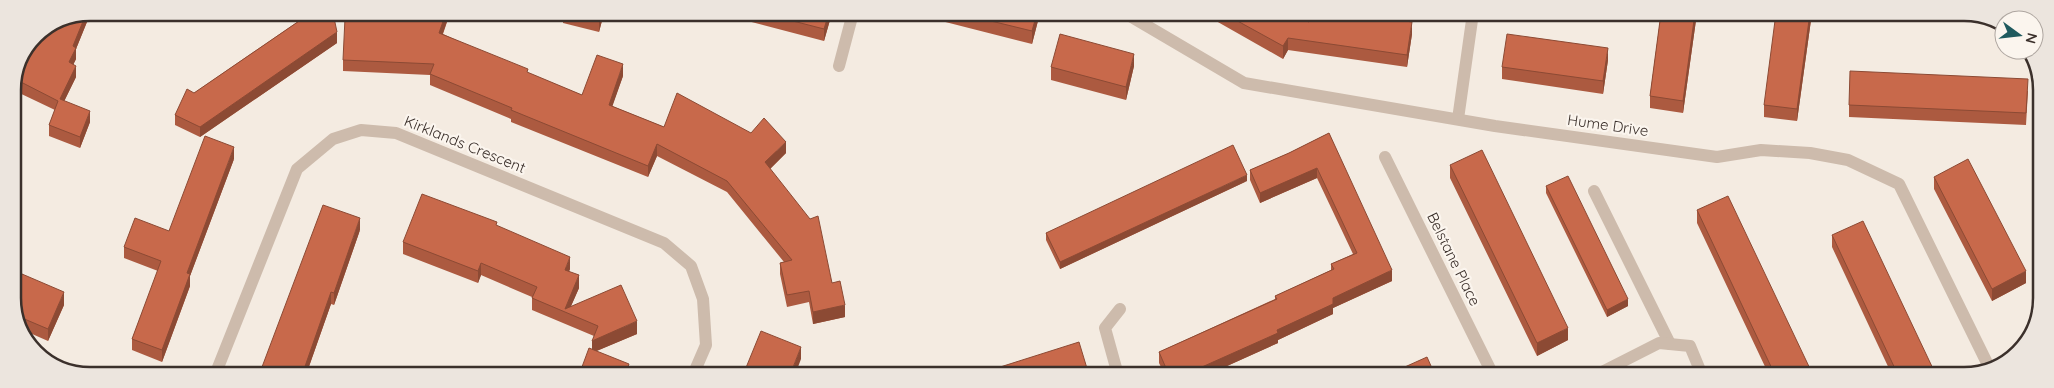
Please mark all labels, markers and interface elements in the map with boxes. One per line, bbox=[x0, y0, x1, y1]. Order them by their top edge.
north arrow bbox=[1994, 10, 2044, 60]
text: N bbox=[2022, 31, 2042, 46]
street label: Hume Drive bbox=[1566, 110, 1650, 140]
street label: Kirklands Crescent bbox=[402, 111, 528, 177]
street label: Belstane Place bbox=[1423, 209, 1485, 309]

